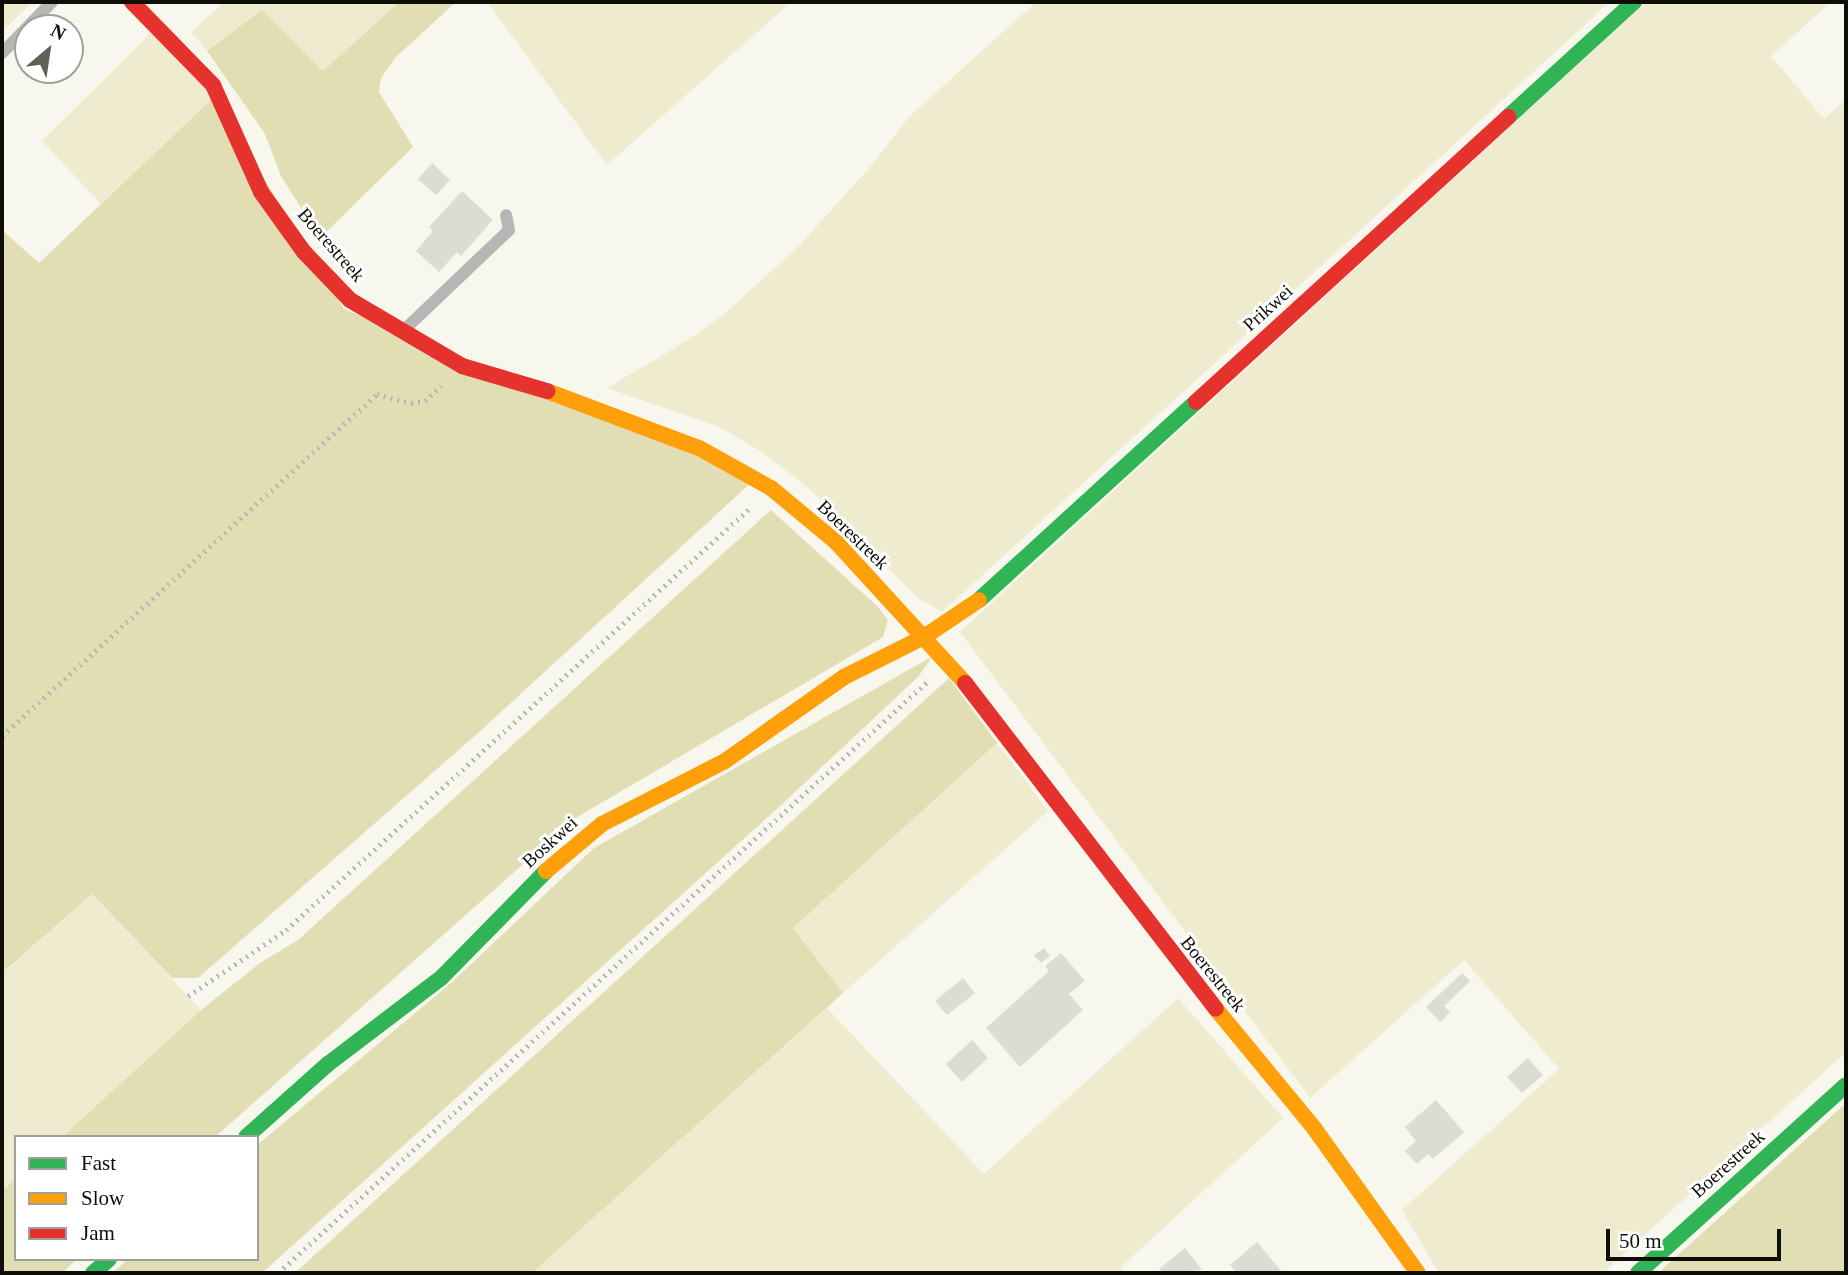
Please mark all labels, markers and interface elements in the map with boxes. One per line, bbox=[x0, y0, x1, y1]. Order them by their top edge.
north arrow bbox=[14, 14, 84, 84]
text: N bbox=[47, 19, 70, 44]
street label: Boerestreek bbox=[293, 203, 369, 287]
street label: Prikwei bbox=[1238, 280, 1298, 336]
street label: Boerestreek bbox=[812, 495, 894, 575]
street label: Boskwei bbox=[518, 811, 582, 873]
street label: Boerestreek bbox=[1176, 932, 1250, 1016]
street label: Boerestreek bbox=[1687, 1125, 1769, 1203]
legend bbox=[14, 1135, 259, 1261]
text: Fast bbox=[81, 1151, 116, 1175]
text: Slow bbox=[81, 1186, 124, 1210]
scale bar bbox=[1610, 1216, 1785, 1260]
text: Jam bbox=[81, 1221, 115, 1245]
text: 50 m bbox=[1619, 1229, 1662, 1253]

